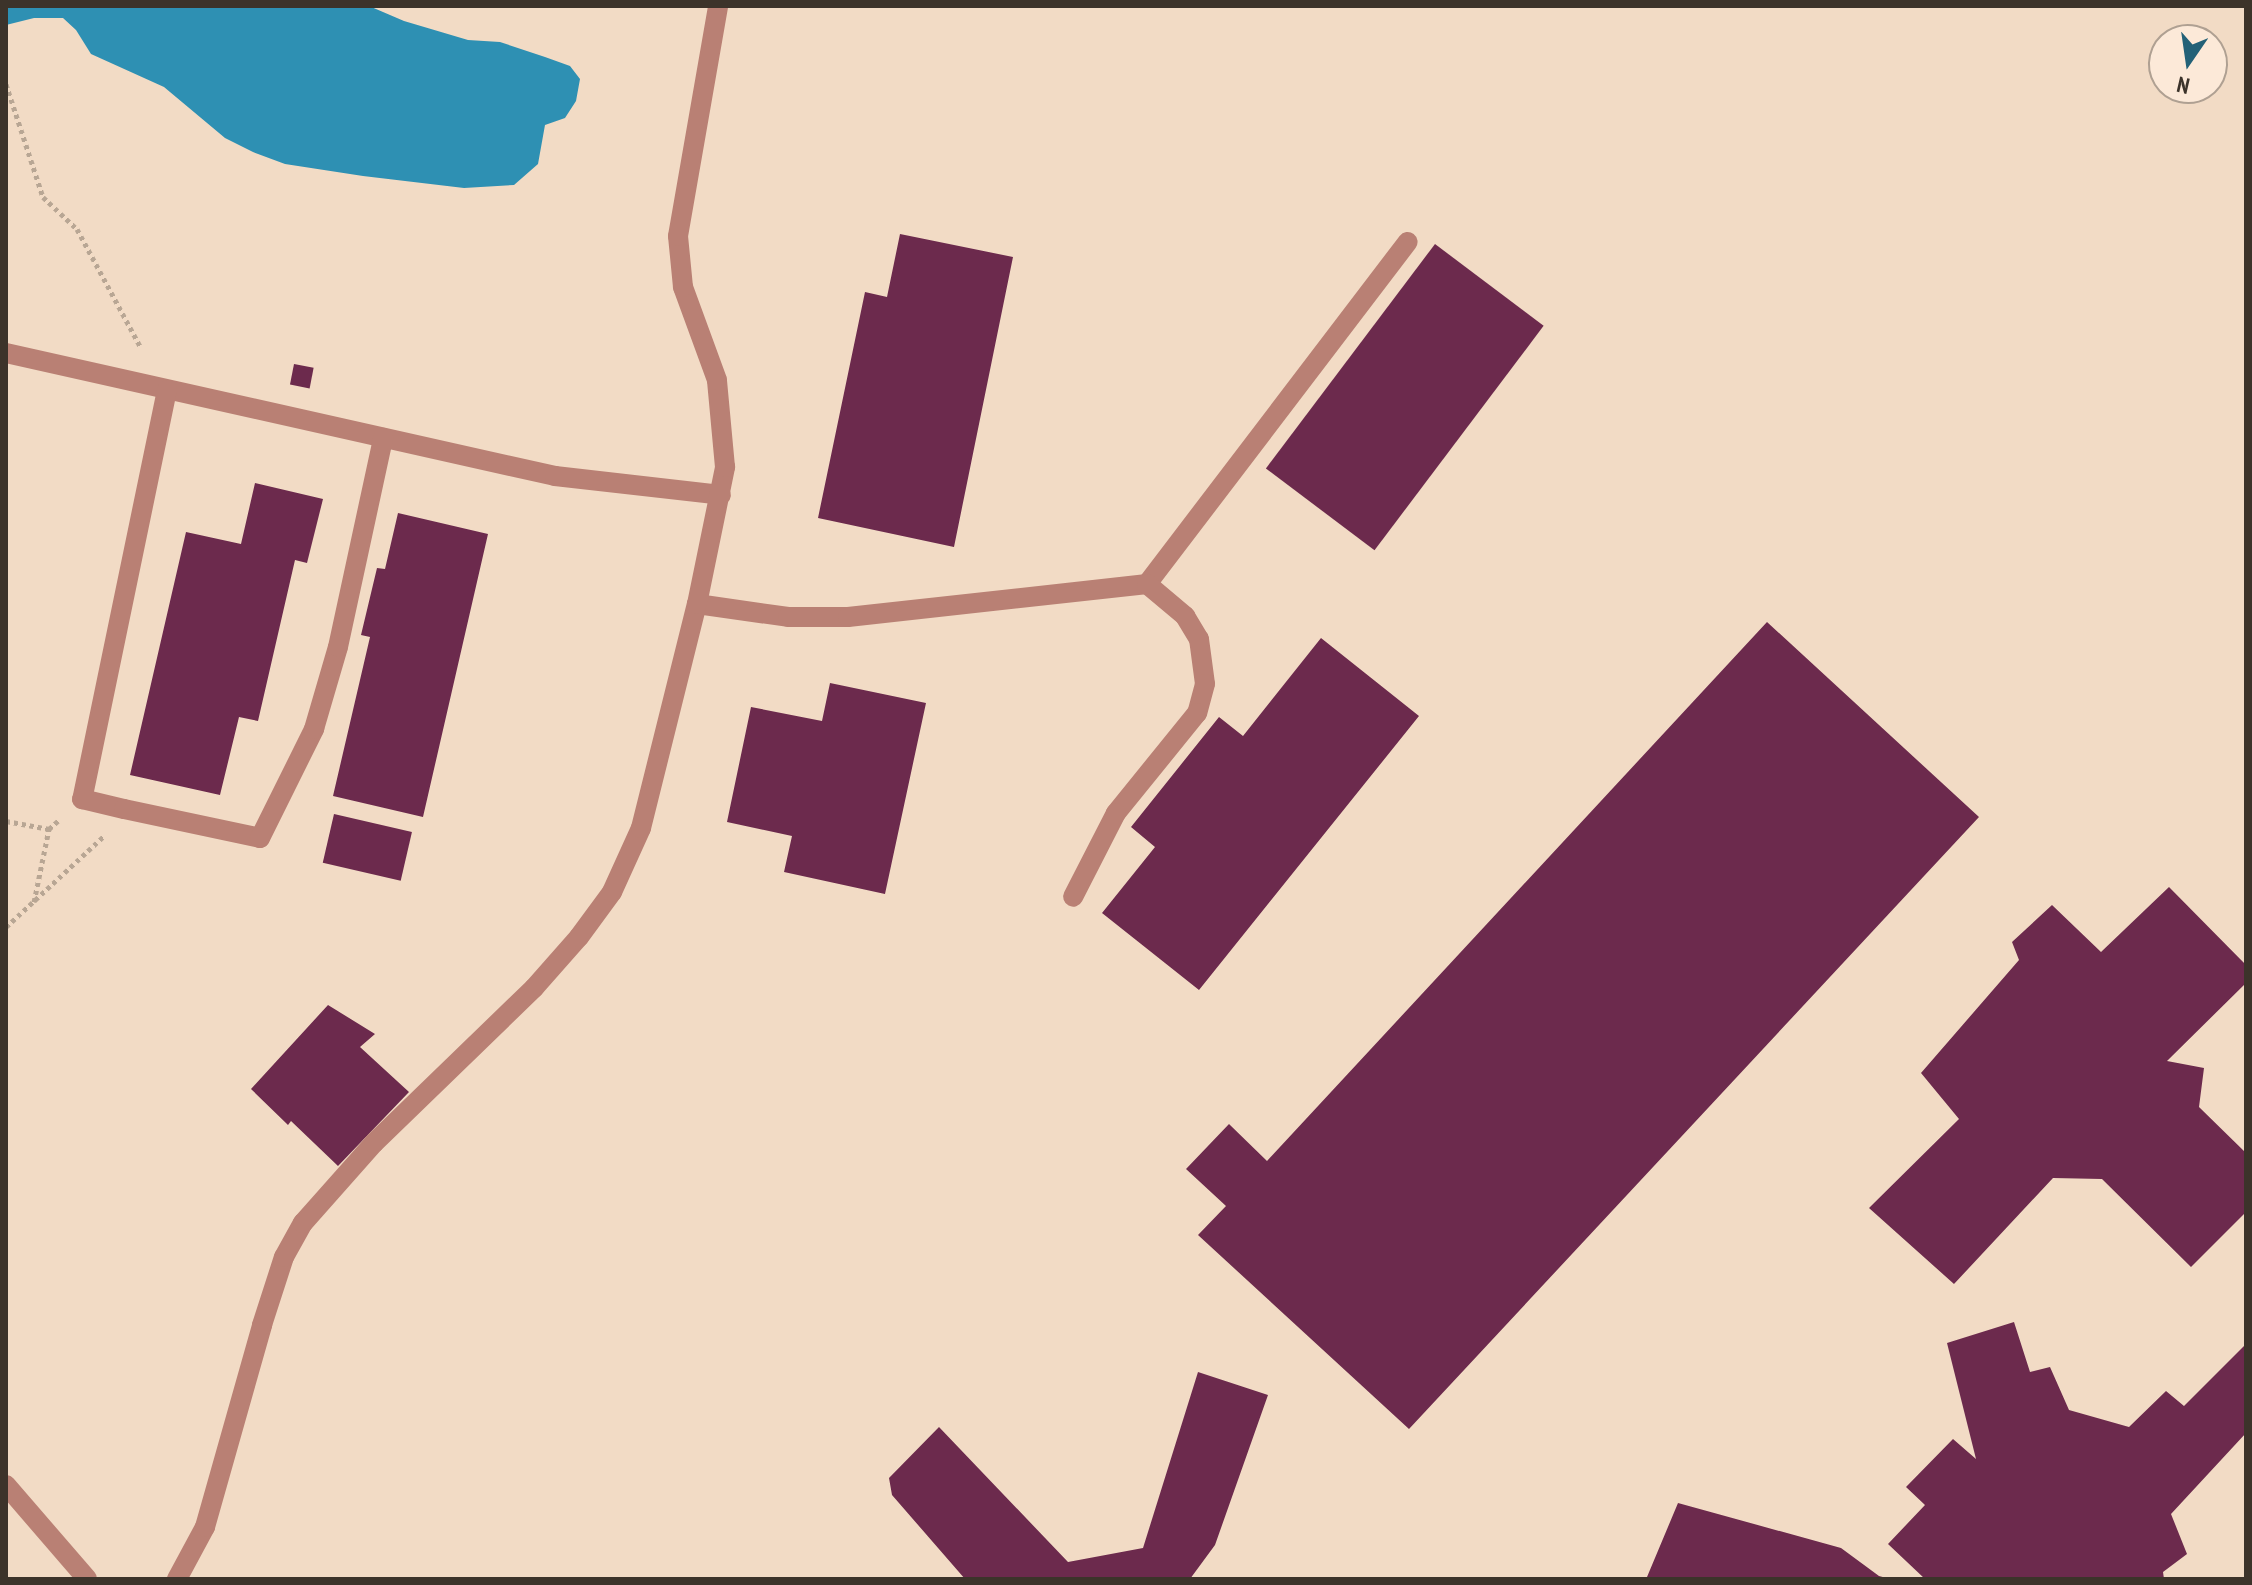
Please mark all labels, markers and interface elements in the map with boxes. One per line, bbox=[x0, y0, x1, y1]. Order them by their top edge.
north arrow bbox=[2148, 24, 2228, 104]
text: N bbox=[2174, 70, 2192, 100]

